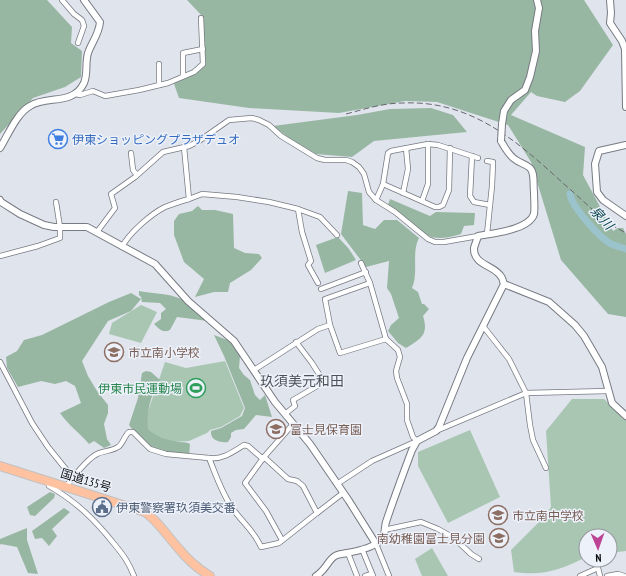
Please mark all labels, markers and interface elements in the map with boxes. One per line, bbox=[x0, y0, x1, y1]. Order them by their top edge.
supermarket icon: 伊東ショッピングプラザデュオ bbox=[47, 128, 69, 150]
place label: 伊東ショッピングプラザデュオ bbox=[72, 132, 240, 147]
water label: 泉川 bbox=[587, 203, 618, 235]
school or university icon: 市立南小学校 bbox=[103, 341, 125, 363]
place label: 市立南小学校 bbox=[128, 345, 200, 360]
district label: 玖須美元和田 bbox=[260, 372, 344, 390]
sports icon: 伊東市民運動場 bbox=[185, 377, 207, 399]
place label: 伊東市民運動場 bbox=[98, 381, 182, 396]
school or university icon: 富士見保育園 bbox=[265, 418, 287, 440]
place label: 富士見保育園 bbox=[290, 422, 362, 437]
street label: 国道135号 bbox=[59, 465, 113, 495]
public building icon: 伊東警察署玖須美交番 bbox=[91, 496, 113, 518]
place label: 伊東警察署玖須美交番 bbox=[116, 500, 236, 515]
school or university icon: 市立南中学校 bbox=[487, 504, 509, 526]
place label: 市立南中学校 bbox=[512, 508, 584, 523]
school or university icon: 南幼稚園富士見分園 bbox=[488, 527, 510, 549]
north arrow bbox=[578, 528, 618, 568]
place label: 南幼稚園富士見分園 bbox=[377, 531, 485, 546]
text: N bbox=[595, 551, 602, 565]

